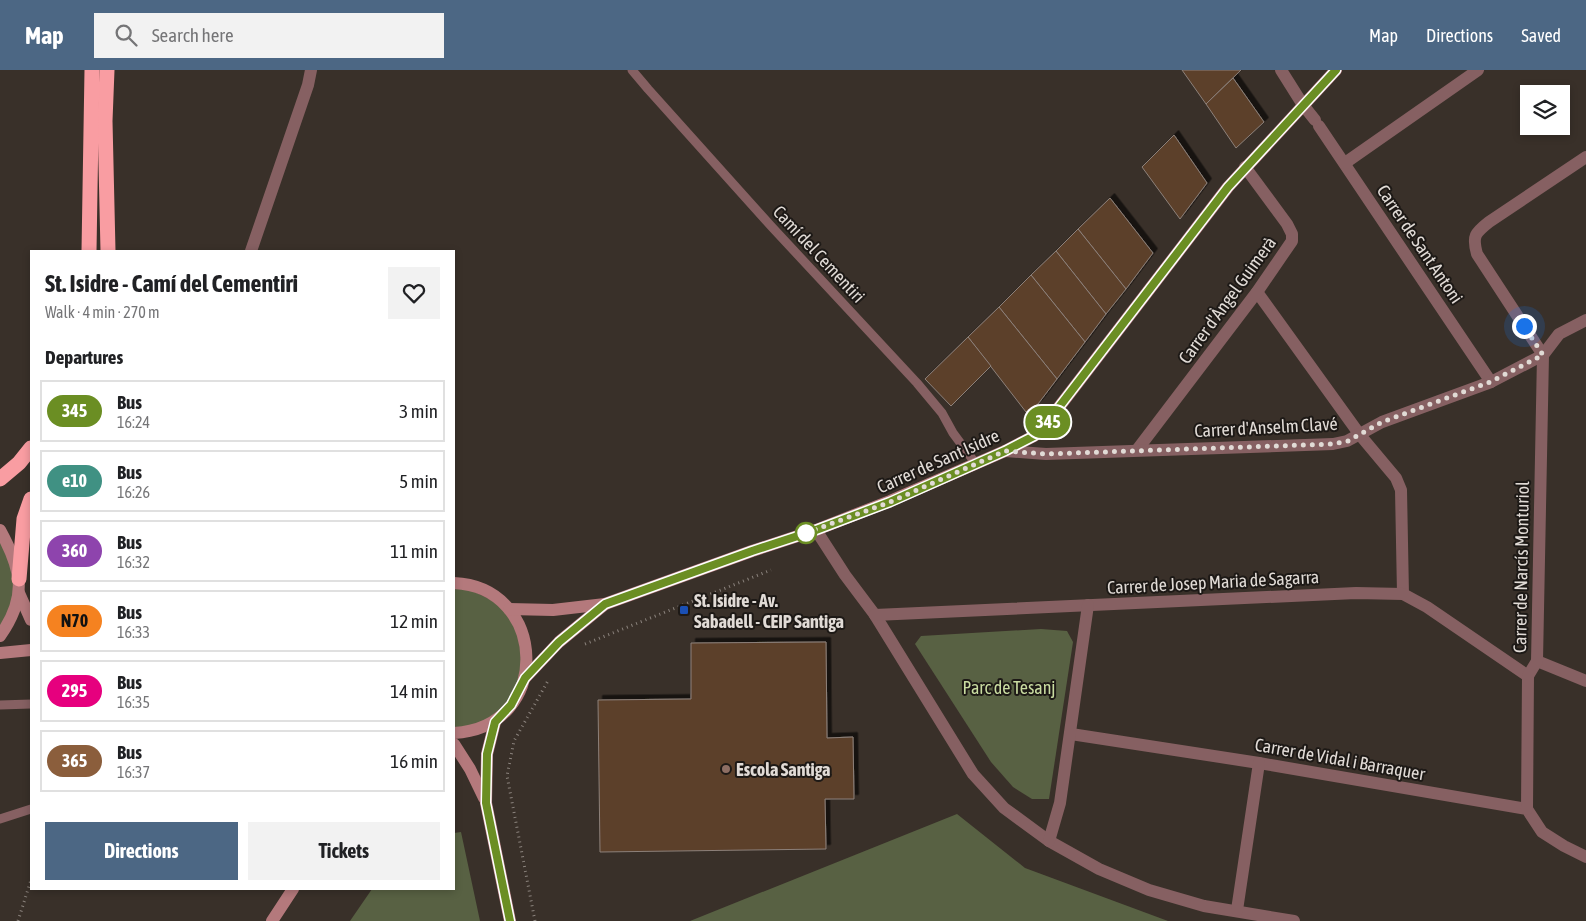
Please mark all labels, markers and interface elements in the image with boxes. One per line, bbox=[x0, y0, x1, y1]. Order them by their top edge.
search box bbox=[94, 13, 444, 58]
icon: search bbox=[112, 21, 140, 49]
text: Map bbox=[25, 22, 64, 49]
text: Search here bbox=[152, 24, 234, 46]
text: Map bbox=[1369, 25, 1398, 46]
text: Directions bbox=[1426, 25, 1493, 46]
text: Saved bbox=[1521, 25, 1561, 46]
map controls bbox=[1520, 85, 1570, 135]
button: layers bbox=[1520, 85, 1570, 135]
street label: Carrer de Sant Antoni bbox=[1373, 181, 1467, 307]
street label: Camí del Cementiri bbox=[769, 201, 869, 307]
street label: Carrer d'Àngel Guimerà bbox=[1174, 232, 1280, 368]
button: heart bbox=[388, 267, 440, 319]
text: St. Isidre - Camí del Cementiri bbox=[45, 270, 298, 297]
text: Walk · 4 min · 270 m bbox=[45, 303, 159, 321]
your location bbox=[1512, 314, 1537, 339]
text: Departures bbox=[45, 346, 123, 368]
text: Bus bbox=[117, 391, 142, 413]
text: 345 bbox=[62, 400, 87, 421]
text: 3 min bbox=[399, 400, 438, 422]
line badge: 345 bbox=[1019, 406, 1077, 438]
text: 345 bbox=[1035, 411, 1061, 432]
text: 16:24 bbox=[117, 413, 150, 431]
street label: Carrer d'Anselm Clavé bbox=[1194, 413, 1338, 441]
street label: Carrer de Sant Isidre bbox=[874, 425, 1002, 497]
text: Bus bbox=[117, 461, 142, 483]
text: e10 bbox=[62, 470, 87, 491]
text: 5 min bbox=[399, 470, 438, 492]
street label: Carrer de Narcís Monturiol bbox=[1509, 481, 1533, 653]
text: 16:26 bbox=[117, 483, 150, 501]
unlabelled marker bbox=[795, 522, 817, 544]
text: Bus bbox=[117, 531, 142, 553]
text: 360 bbox=[62, 540, 87, 561]
text: 11 min bbox=[390, 540, 438, 562]
text: 16:32 bbox=[117, 553, 150, 571]
street label: Carrer de Josep Maria de Sagarra bbox=[1107, 566, 1319, 598]
place label: St. Isidre - Av. Sabadell - CEIP Santiga bbox=[694, 590, 844, 632]
text: Bus bbox=[117, 601, 142, 623]
marker: St. Isidre - Av. Sabadell - CEIP Santiga bbox=[678, 604, 690, 616]
text: N70 bbox=[61, 610, 88, 631]
text: 12 min bbox=[390, 610, 438, 632]
text: 16:33 bbox=[117, 623, 150, 641]
text: Bus bbox=[117, 671, 142, 693]
park label: Parc de Tesanj bbox=[962, 677, 1056, 698]
text: 295 bbox=[62, 680, 87, 701]
text: 14 min bbox=[390, 680, 438, 702]
text: 16:35 bbox=[117, 693, 150, 711]
street label: Carrer de Vidal i Barraquer bbox=[1253, 734, 1427, 784]
text: Bus bbox=[117, 741, 142, 763]
text: 365 bbox=[62, 750, 87, 771]
text: 16 min bbox=[390, 750, 438, 772]
place label: Escola Santiga bbox=[736, 759, 830, 780]
text: 16:37 bbox=[117, 763, 150, 781]
marker: Escola Santiga bbox=[720, 763, 732, 775]
button: Directions bbox=[45, 822, 238, 880]
button: Tickets bbox=[248, 822, 440, 880]

